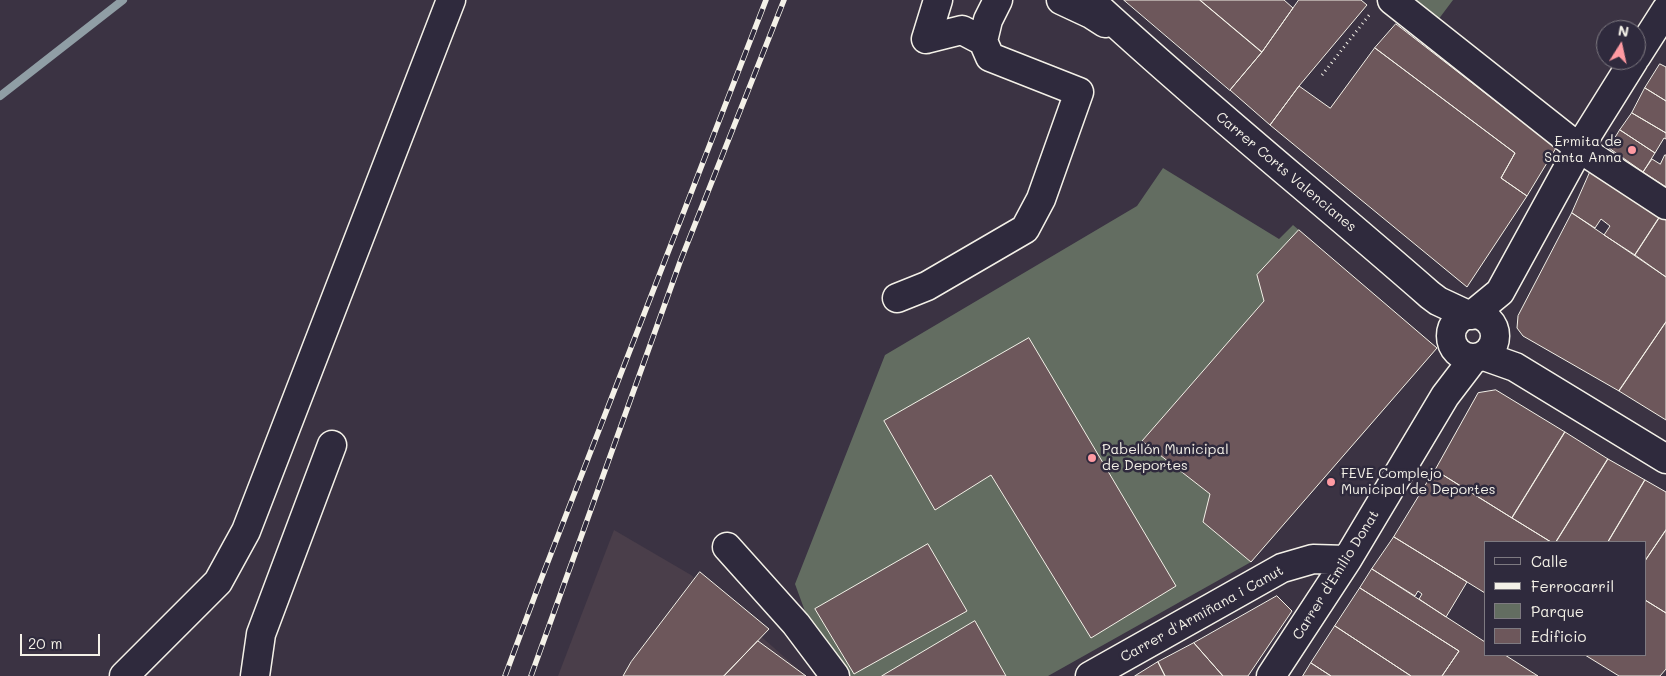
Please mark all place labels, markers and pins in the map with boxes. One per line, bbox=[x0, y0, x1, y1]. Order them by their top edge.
place label: Ermita de Santa Anna bbox=[1544, 134, 1622, 166]
marker: Ermita de Santa Anna bbox=[1626, 144, 1638, 156]
place label: Pabellón Municipal de Deportes bbox=[1102, 442, 1229, 474]
marker: Pabellón Municipal de Deportes bbox=[1086, 452, 1098, 464]
place label: FEVE Complejo Municipal de Deportes bbox=[1341, 466, 1496, 498]
marker: FEVE Complejo Municipal de Deportes bbox=[1325, 476, 1337, 488]

